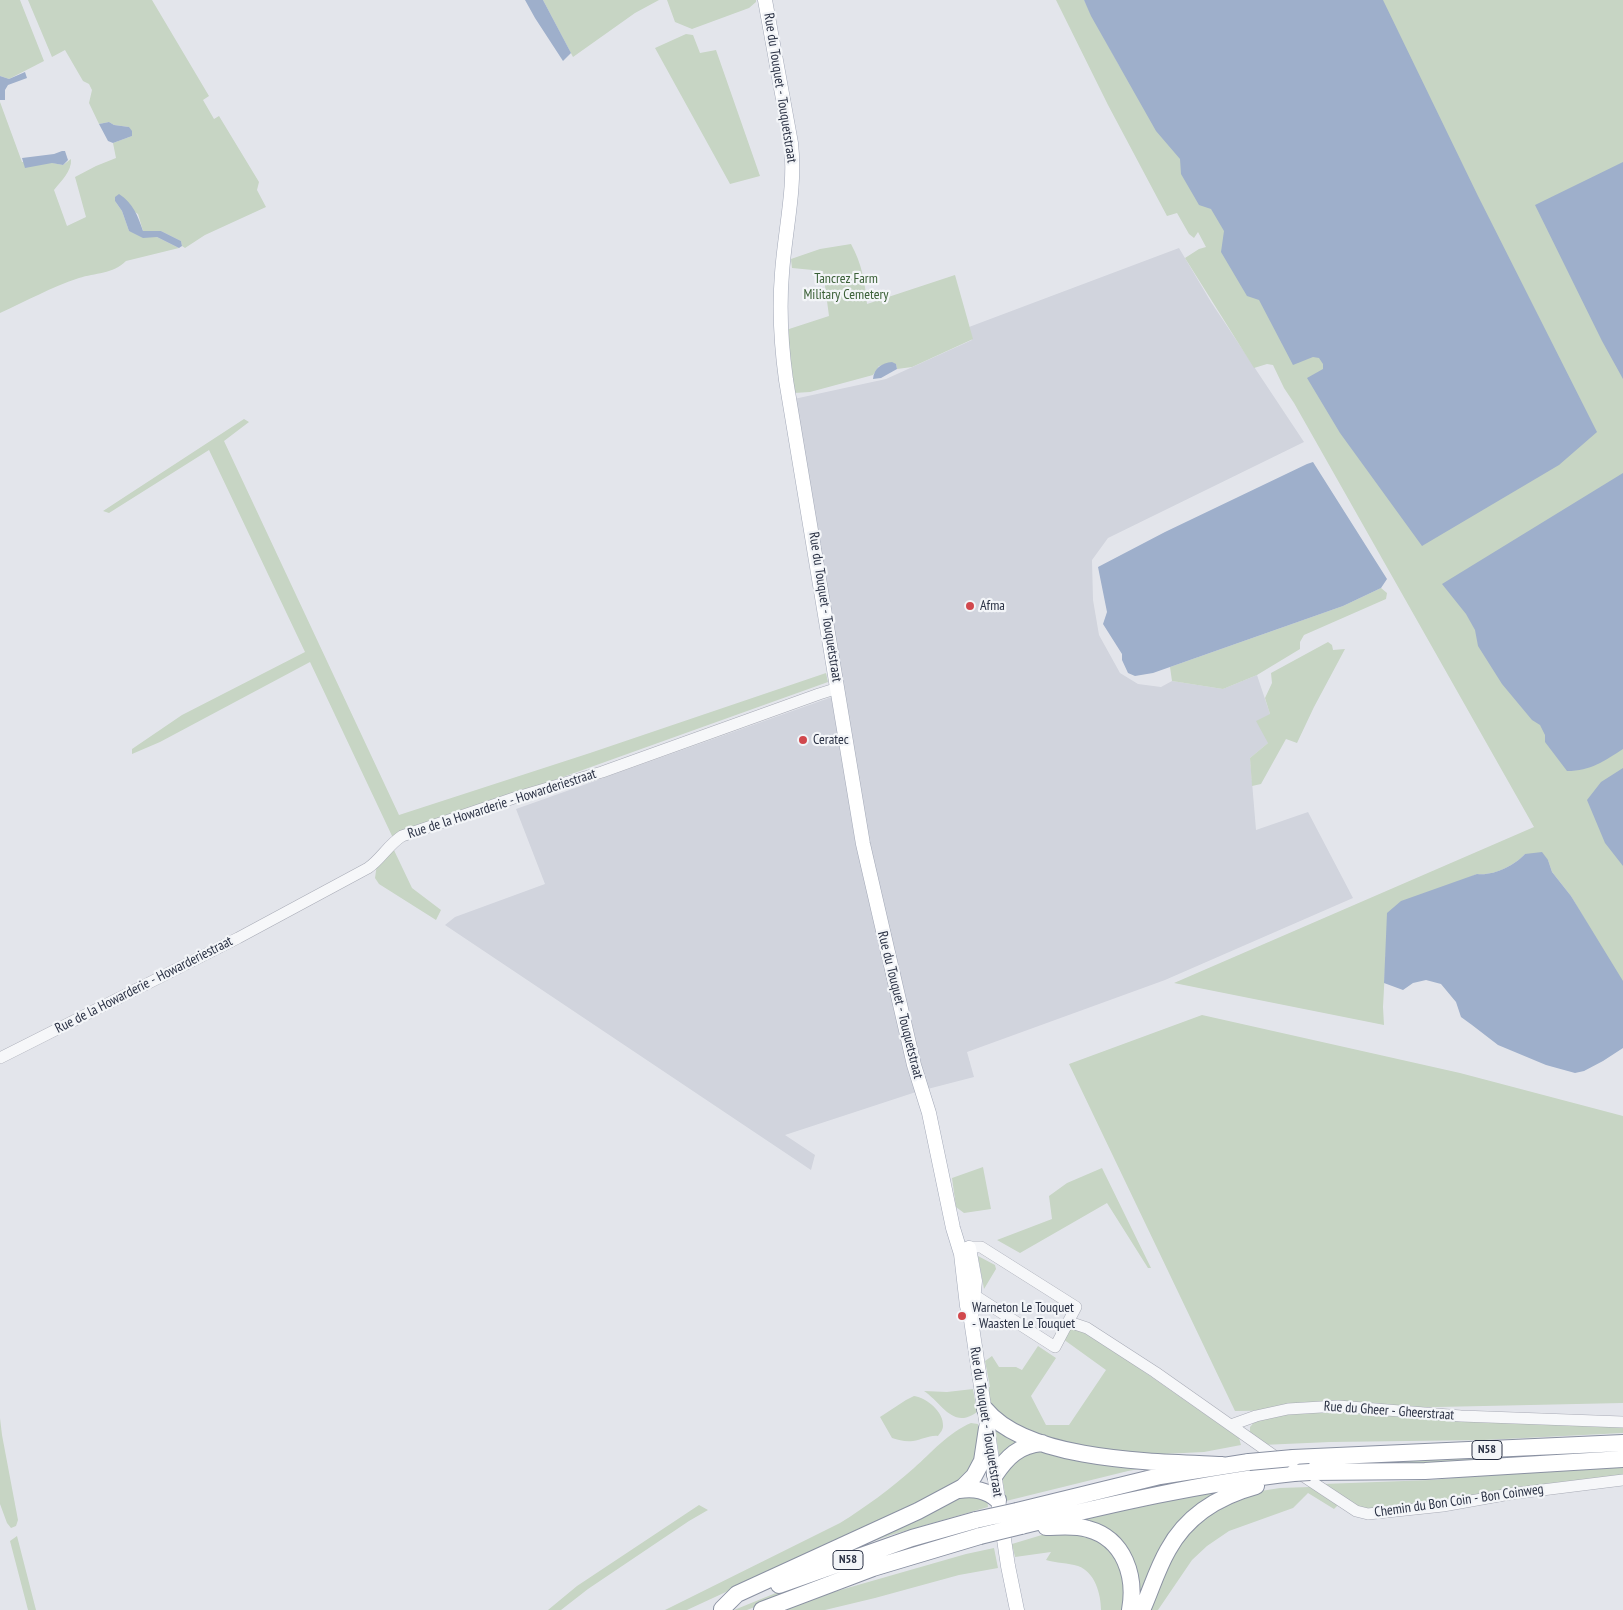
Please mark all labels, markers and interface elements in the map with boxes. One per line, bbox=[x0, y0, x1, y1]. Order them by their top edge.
street label: Rue du Touquet - Touquetstraat bbox=[760, 12, 800, 164]
park label: Tancrez Farm Military Cemetery bbox=[803, 271, 889, 304]
street label: Rue du Touquet - Touquetstraat bbox=[805, 531, 845, 683]
place label: Afma bbox=[980, 598, 1005, 614]
marker: Afma bbox=[964, 600, 976, 612]
place label: Ceratec bbox=[813, 732, 849, 748]
marker: Ceratec bbox=[797, 734, 809, 746]
street label: Rue de la Howarderie - Howarderiestraat bbox=[406, 766, 598, 842]
street label: Rue du Touquet - Touquetstraat bbox=[874, 929, 926, 1081]
street label: Rue de la Howarderie - Howarderiestraat bbox=[52, 933, 236, 1037]
place label: Warneton Le Touquet - Waasten Le Touquet bbox=[972, 1300, 1075, 1332]
marker: Warneton Le Touquet - Waasten Le Touquet bbox=[956, 1310, 968, 1322]
street label: Rue du Touquet - Touquetstraat bbox=[966, 1346, 1006, 1498]
street label: Rue du Gheer - Gheerstraat bbox=[1323, 1398, 1455, 1424]
road number: N58 bbox=[1472, 1440, 1502, 1460]
street label: Chemin du Bon Coin - Bon Coinweg bbox=[1373, 1481, 1545, 1521]
road number: N58 bbox=[833, 1550, 863, 1570]

